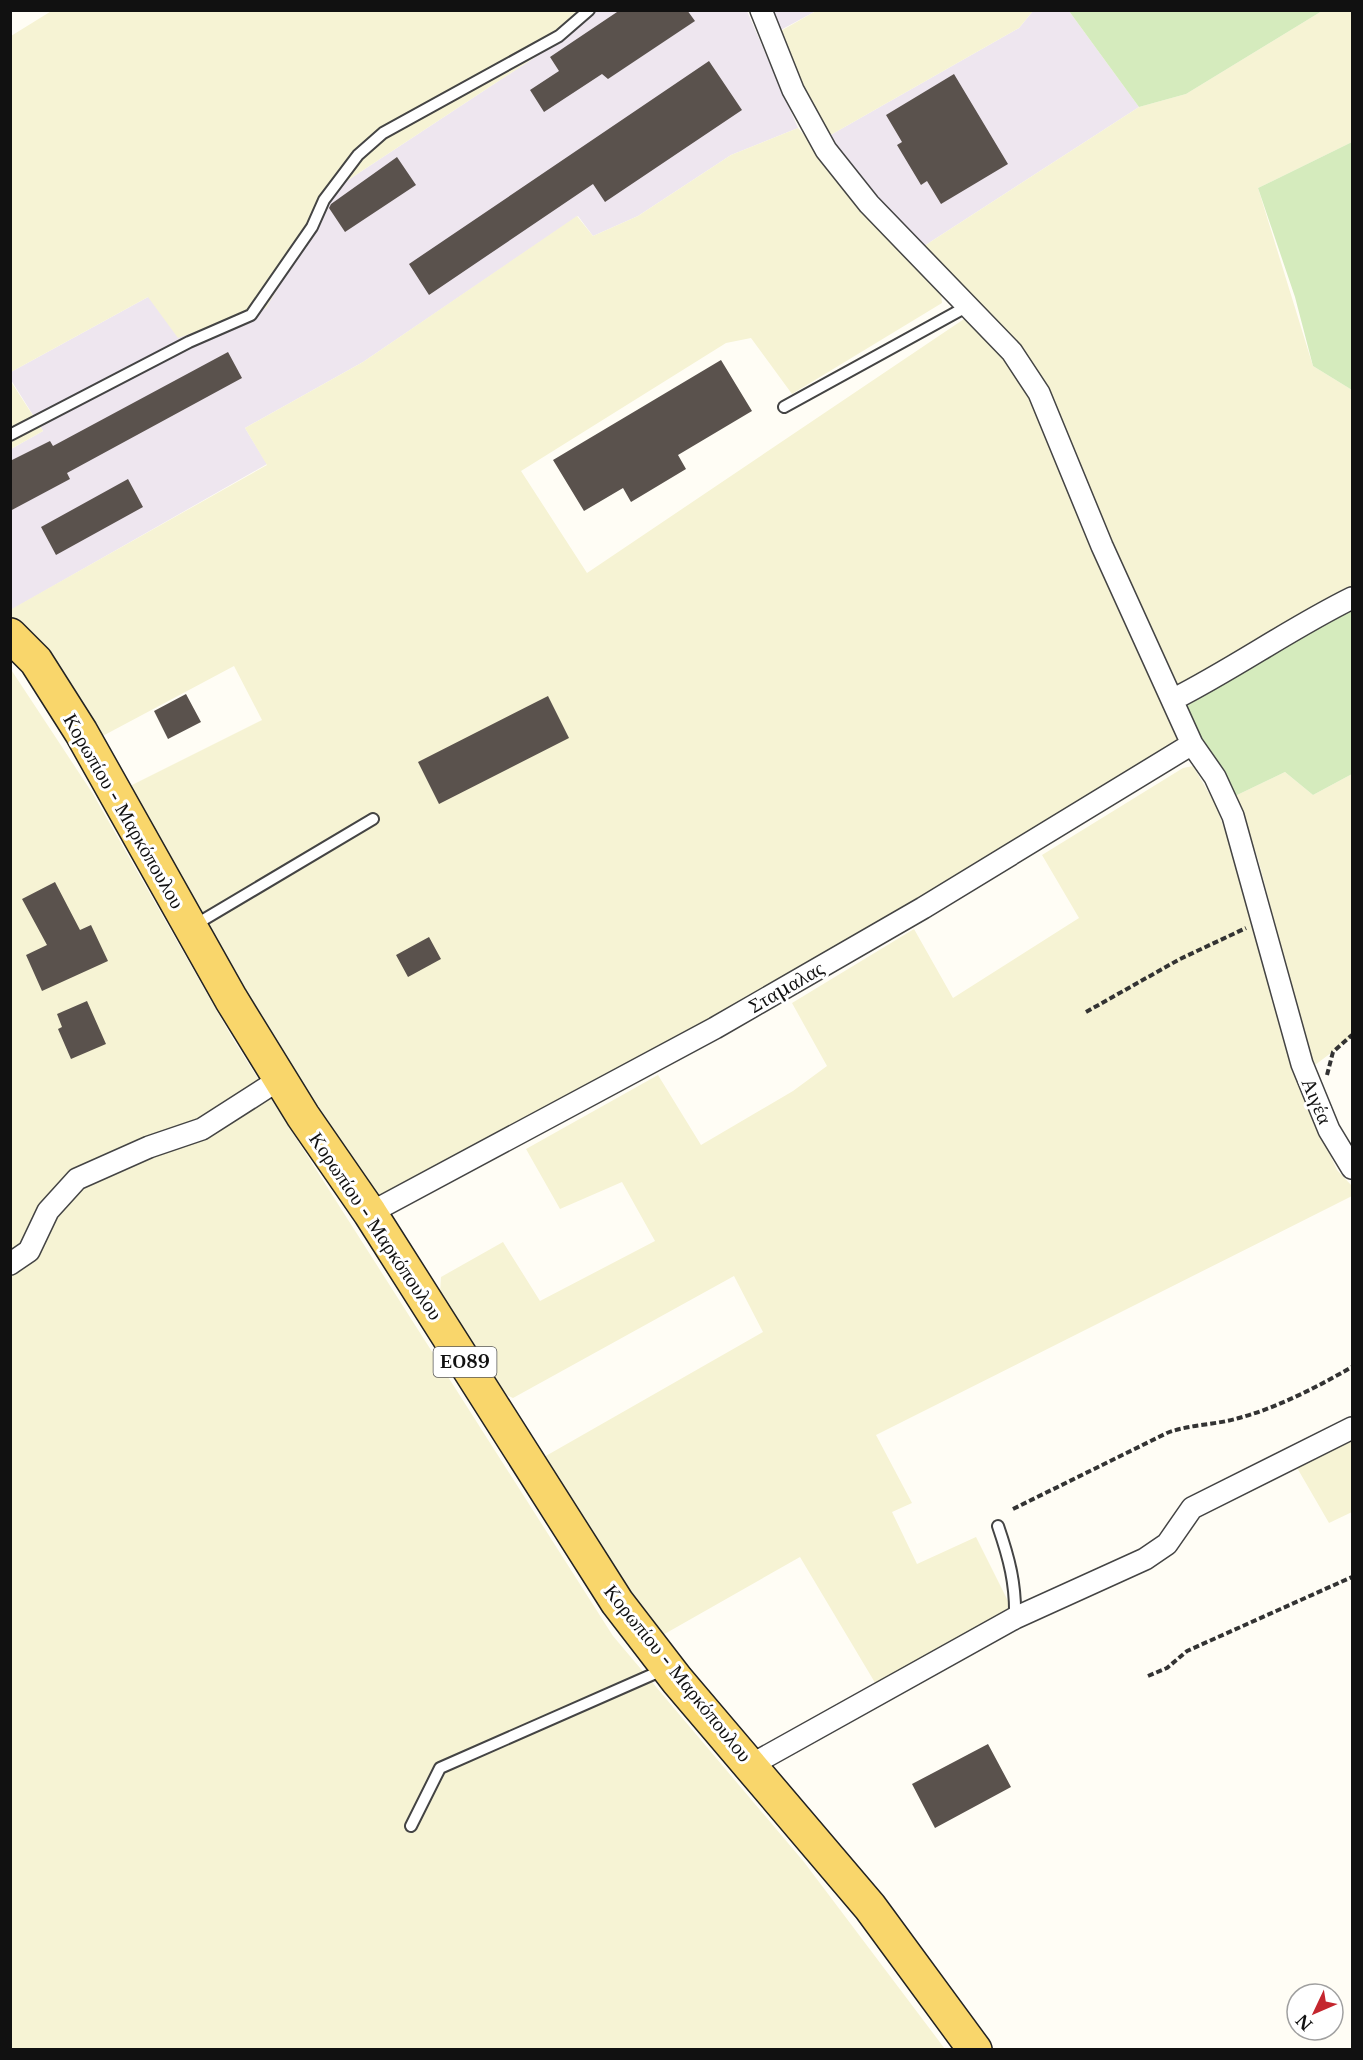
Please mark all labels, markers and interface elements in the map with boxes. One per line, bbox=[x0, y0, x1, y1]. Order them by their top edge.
street label: Κορωπίου - Μαρκόπουλου bbox=[58, 709, 190, 913]
street label: Σταμαλας bbox=[744, 956, 828, 1018]
street label: Αιγέα bbox=[1297, 1074, 1338, 1128]
street label: Κορωπίου - Μαρκόπουλου bbox=[304, 1128, 448, 1324]
road number: ΕΟ89 bbox=[434, 1347, 496, 1377]
street label: Κορωπίου - Μαρκόπουλου bbox=[599, 1579, 757, 1767]
north arrow bbox=[1285, 1982, 1345, 2042]
text: N bbox=[1292, 2010, 1317, 2035]

